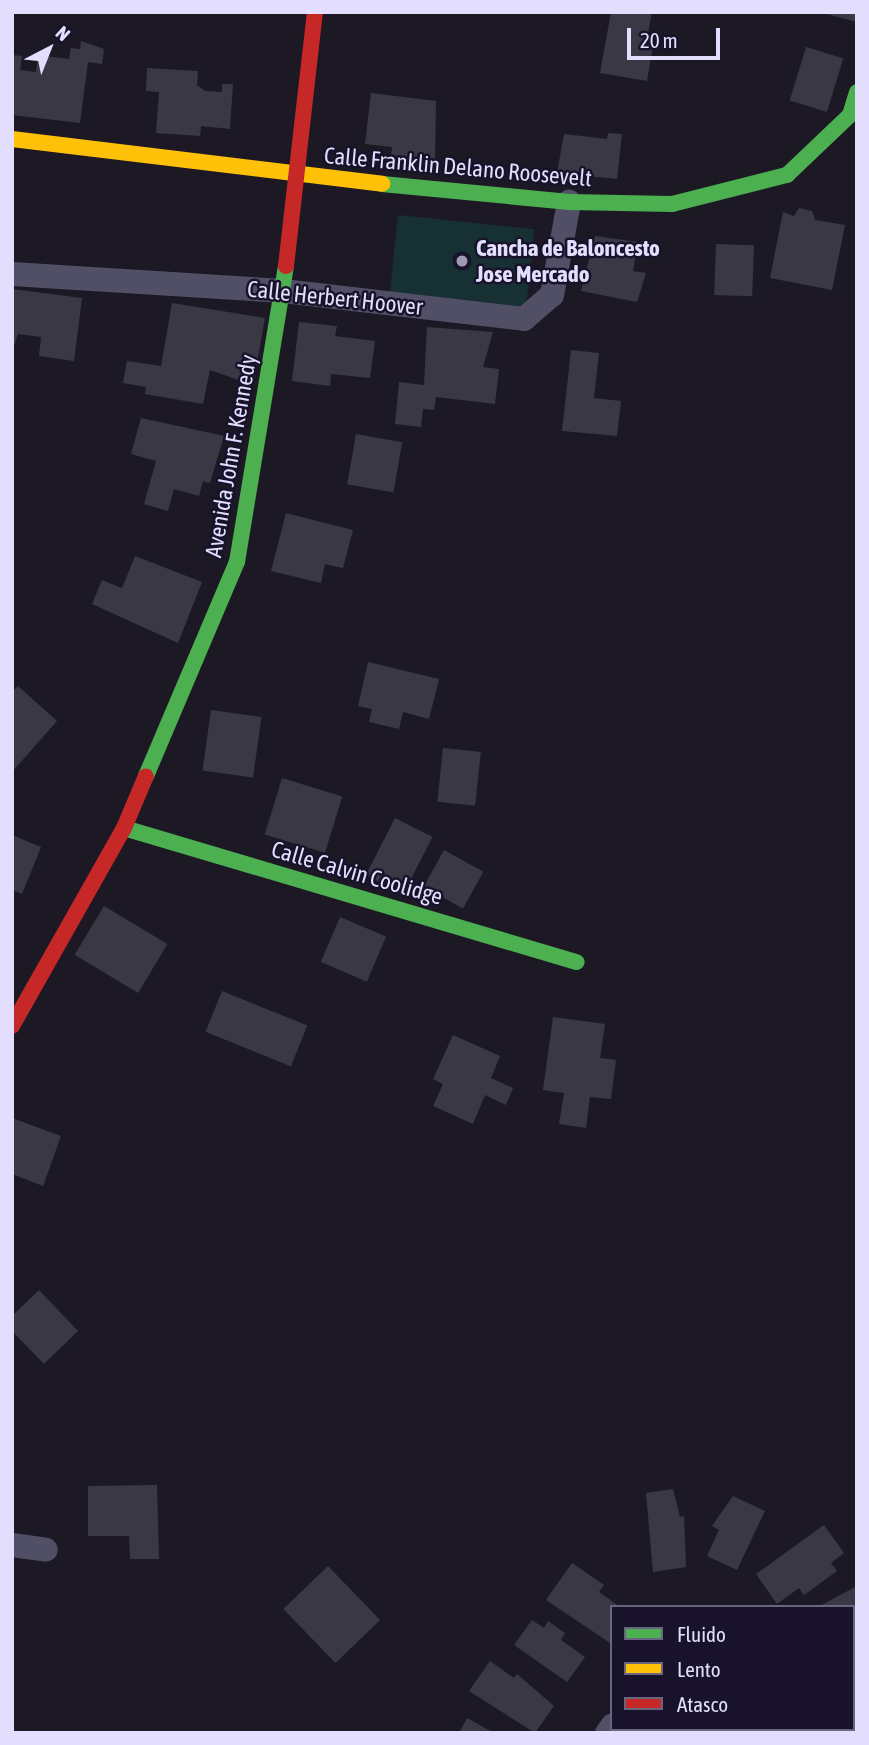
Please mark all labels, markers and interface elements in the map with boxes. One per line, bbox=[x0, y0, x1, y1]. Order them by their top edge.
north arrow bbox=[14, 14, 84, 84]
scale bar bbox=[631, 14, 724, 58]
text: N bbox=[52, 21, 75, 45]
text: 20 m bbox=[640, 28, 678, 52]
street label: Calle Franklin Delano Roosevelt bbox=[323, 142, 593, 192]
place label: Cancha de Baloncesto Jose Mercado bbox=[476, 234, 660, 288]
marker: Cancha de Baloncesto Jose Mercado bbox=[454, 253, 470, 269]
street label: Calle Herbert Hoover bbox=[246, 275, 424, 321]
street label: Avenida John F. Kennedy bbox=[200, 352, 262, 560]
street label: Calle Calvin Coolidge bbox=[268, 835, 446, 911]
legend bbox=[610, 1605, 855, 1731]
text: Fluido bbox=[677, 1622, 726, 1646]
text: Lento bbox=[677, 1657, 721, 1681]
text: Atasco bbox=[677, 1692, 728, 1716]

